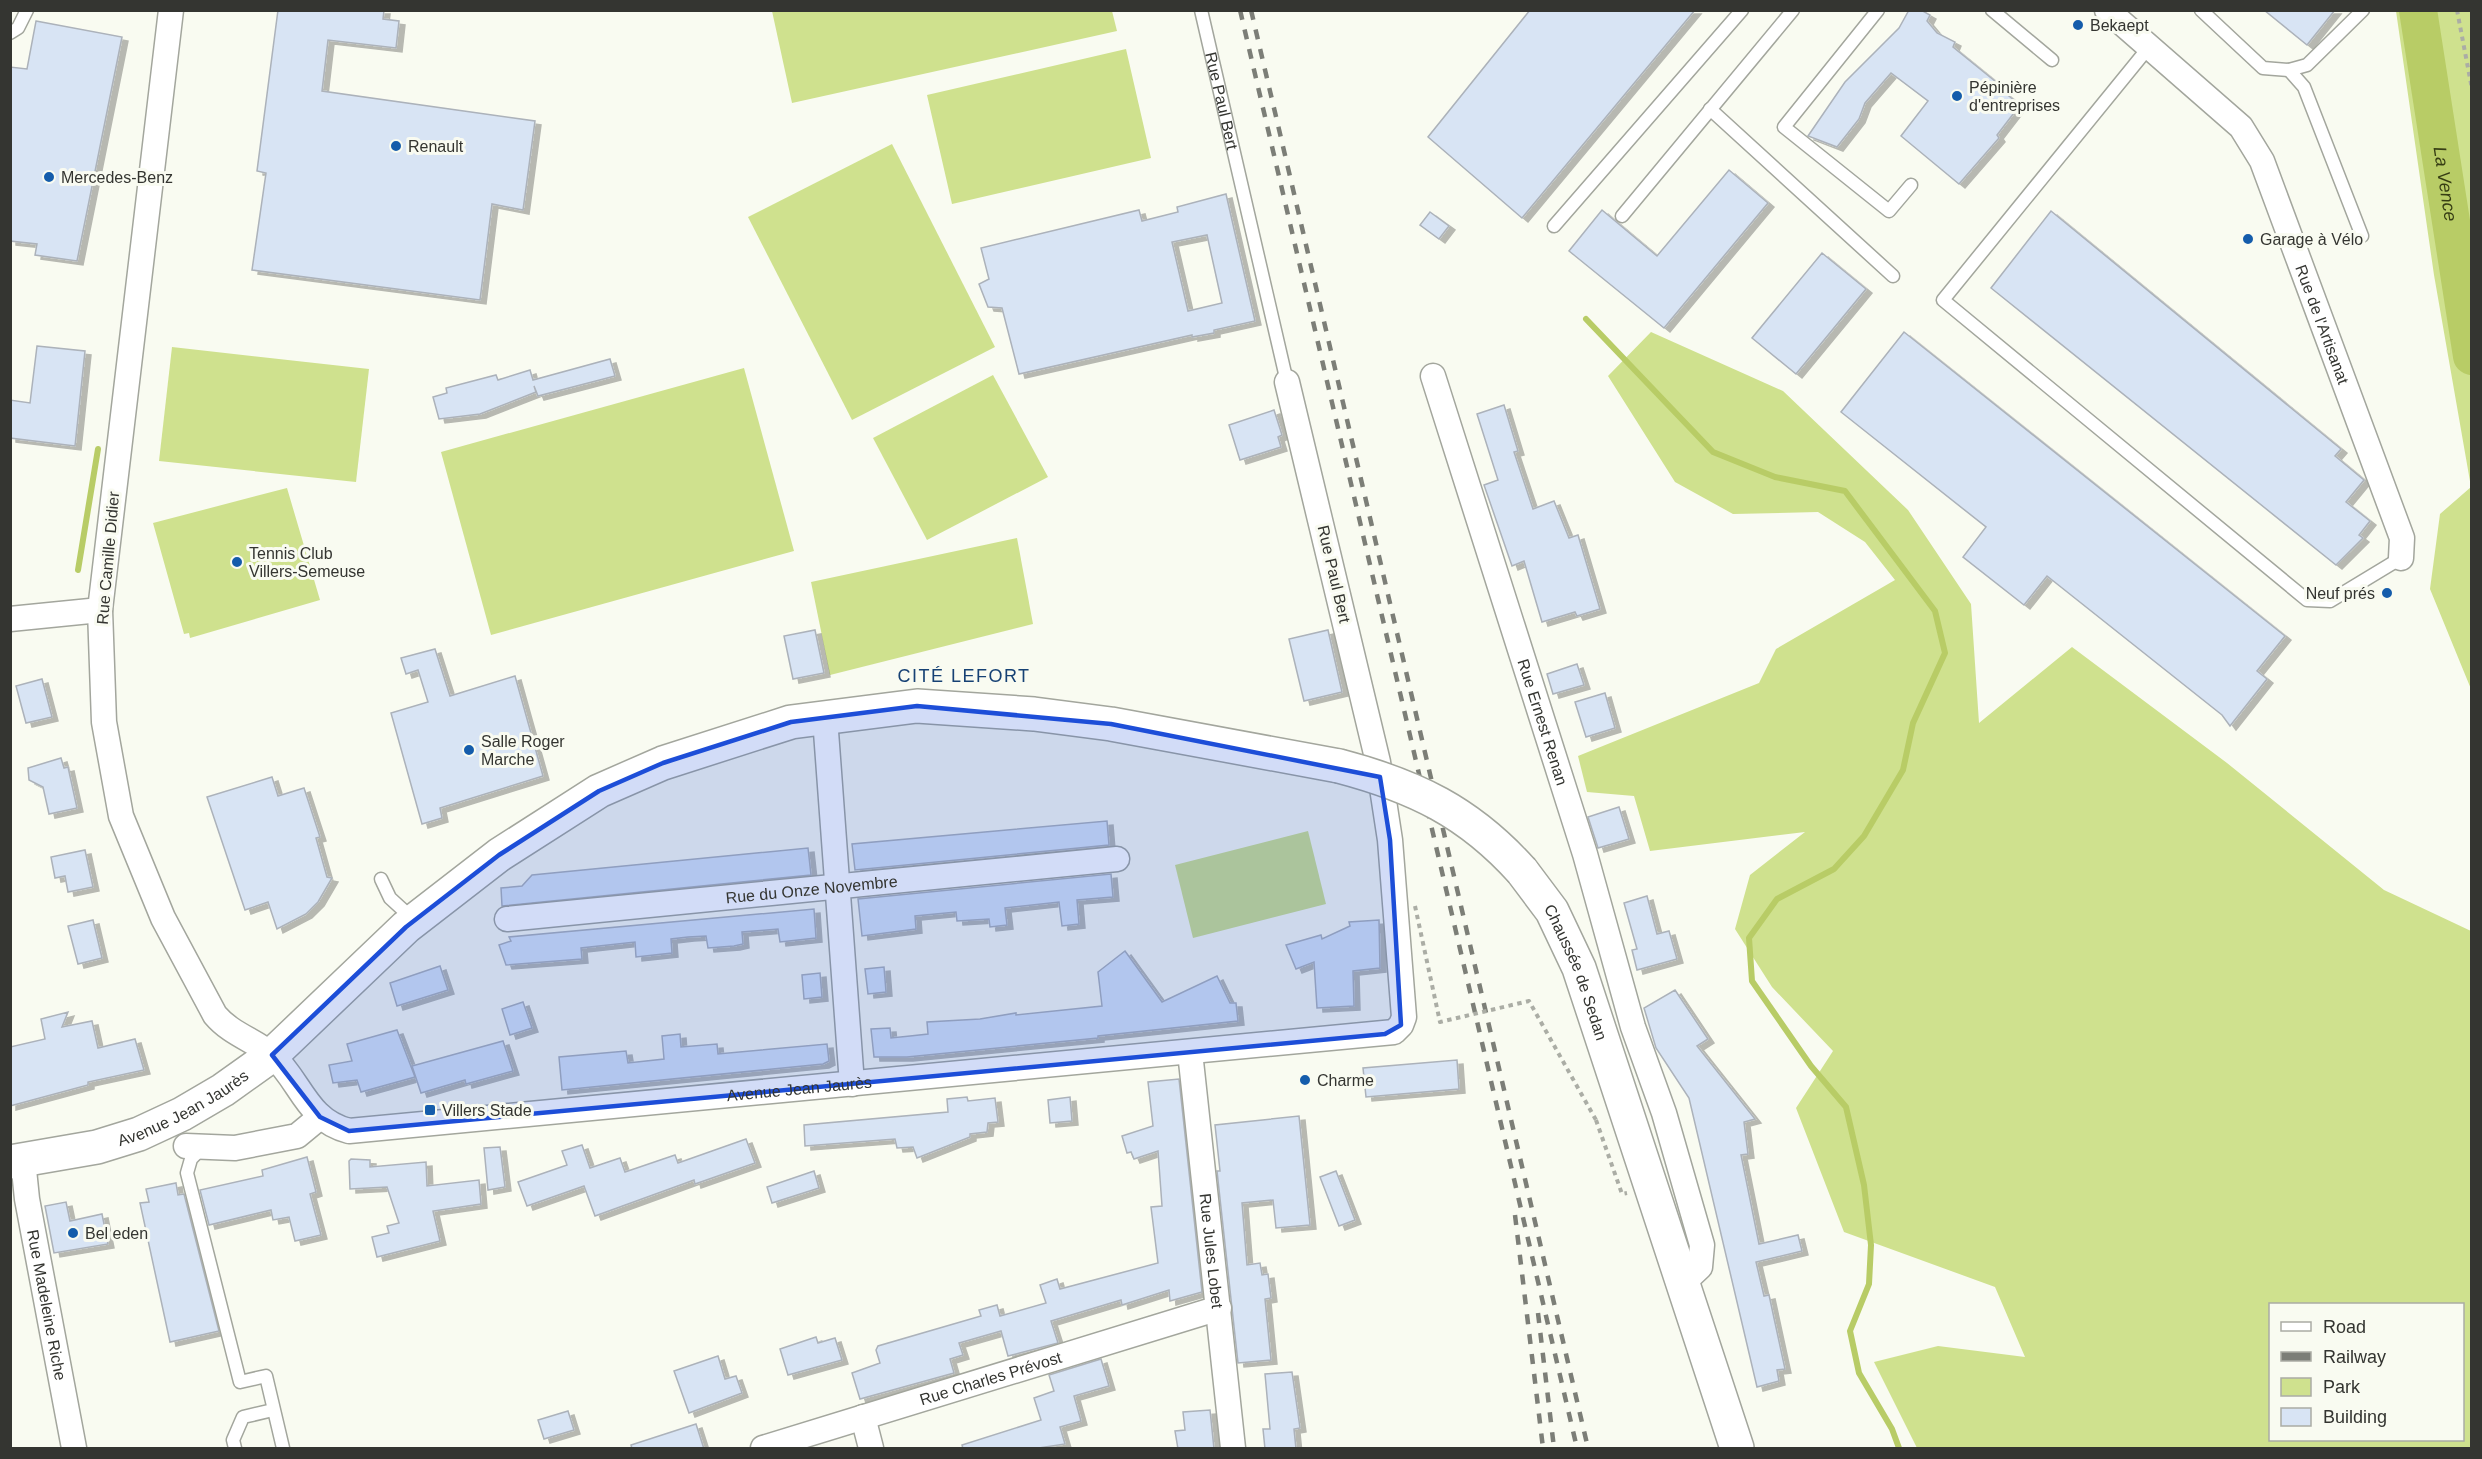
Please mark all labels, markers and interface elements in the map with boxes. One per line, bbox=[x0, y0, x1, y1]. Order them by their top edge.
place label: Bekaept bbox=[2090, 17, 2149, 34]
marker: Bekaept bbox=[2071, 18, 2085, 32]
street label: Rue Paul Bert bbox=[1202, 50, 1242, 152]
place label: Pépinière d'entreprises bbox=[1969, 79, 2060, 114]
marker: Pépinière d'entreprises bbox=[1950, 89, 1964, 103]
place label: Renault bbox=[408, 138, 464, 155]
marker: Renault bbox=[389, 139, 403, 153]
water label: La Vence bbox=[2429, 145, 2461, 223]
place label: Mercedes-Benz bbox=[61, 169, 173, 186]
marker: Mercedes-Benz bbox=[42, 170, 56, 184]
place label: Garage à Vélo bbox=[2260, 231, 2363, 248]
marker: Garage à Vélo bbox=[2241, 232, 2255, 246]
street label: Rue de l'Artisanat bbox=[2293, 262, 2353, 387]
street label: Rue Camille Didier bbox=[94, 490, 122, 625]
street label: Rue Paul Bert bbox=[1315, 524, 1354, 625]
place label: Tennis Club Villers-Semeuse bbox=[249, 545, 365, 580]
marker: Tennis Club Villers-Semeuse bbox=[230, 555, 244, 569]
place label: Neuf prés bbox=[2306, 585, 2375, 602]
marker: Neuf prés bbox=[2380, 586, 2394, 600]
street label: Rue Ernest Renan bbox=[1515, 657, 1571, 787]
district label: CITÉ LEFORT bbox=[897, 666, 1031, 686]
place label: Salle Roger Marche bbox=[481, 733, 565, 768]
marker: Salle Roger Marche bbox=[462, 743, 476, 757]
street label: Rue du Onze Novembre bbox=[725, 872, 898, 906]
street label: Chaussée de Sedan bbox=[1541, 901, 1611, 1042]
street label: Avenue Jean Jaurès bbox=[115, 1066, 251, 1149]
place label: Charme bbox=[1317, 1072, 1374, 1089]
street label: Avenue Jean Jaurès bbox=[726, 1073, 873, 1104]
marker: Charme bbox=[1298, 1073, 1312, 1087]
place label: Villers Stade bbox=[442, 1102, 532, 1119]
marker: Villers Stade bbox=[423, 1103, 437, 1117]
street label: Rue Jules Lobet bbox=[1197, 1192, 1226, 1310]
place label: Bel eden bbox=[85, 1225, 148, 1242]
marker: Bel eden bbox=[66, 1226, 80, 1240]
street label: Rue Madeleine Riche bbox=[24, 1228, 70, 1382]
legend bbox=[2269, 1303, 2464, 1441]
text: Road bbox=[2323, 1317, 2366, 1337]
text: Railway bbox=[2323, 1347, 2386, 1367]
street label: Rue Charles Prévost bbox=[917, 1348, 1064, 1408]
text: Park bbox=[2323, 1377, 2361, 1397]
text: Building bbox=[2323, 1407, 2387, 1427]

